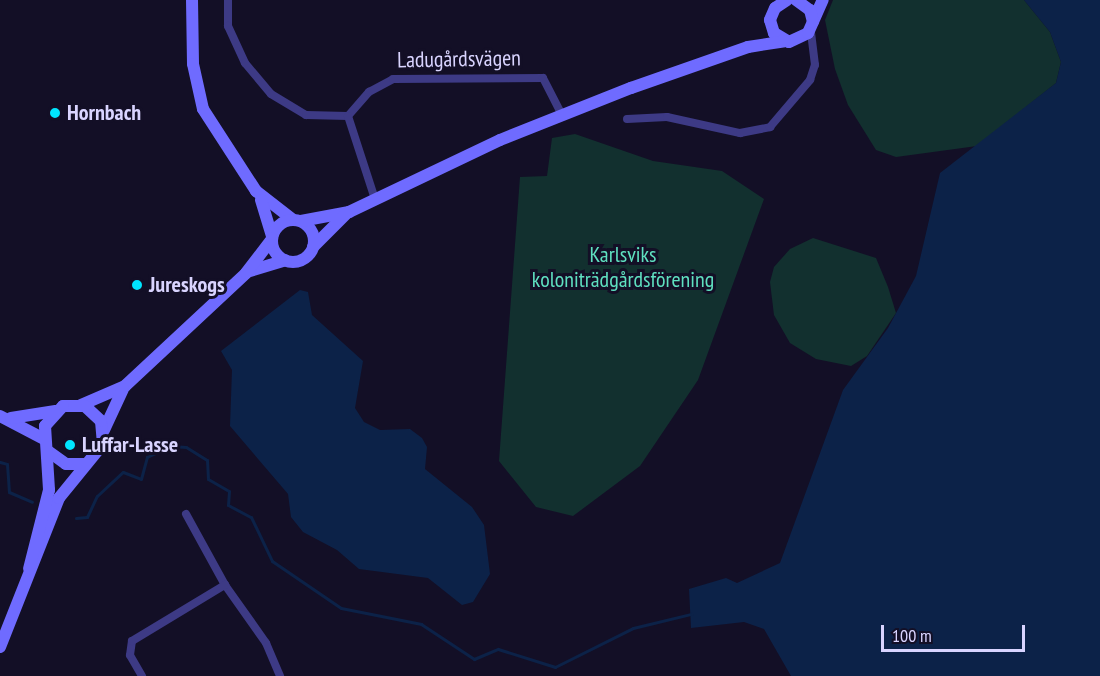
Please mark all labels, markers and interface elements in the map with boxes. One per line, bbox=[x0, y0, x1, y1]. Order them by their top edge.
street label: Ladugårdsvägen bbox=[397, 45, 521, 73]
place label: Hornbach bbox=[67, 100, 141, 126]
marker: Hornbach bbox=[48, 106, 62, 120]
park label: Karlsviks koloniträdgårdsförening bbox=[532, 241, 714, 292]
place label: Jureskogs bbox=[149, 272, 225, 298]
marker: Jureskogs bbox=[130, 278, 144, 292]
place label: Luffar-Lasse bbox=[82, 432, 178, 458]
marker: Luffar-Lasse bbox=[63, 438, 77, 452]
scale bar bbox=[884, 613, 1028, 651]
text: 100 m bbox=[892, 624, 932, 647]

